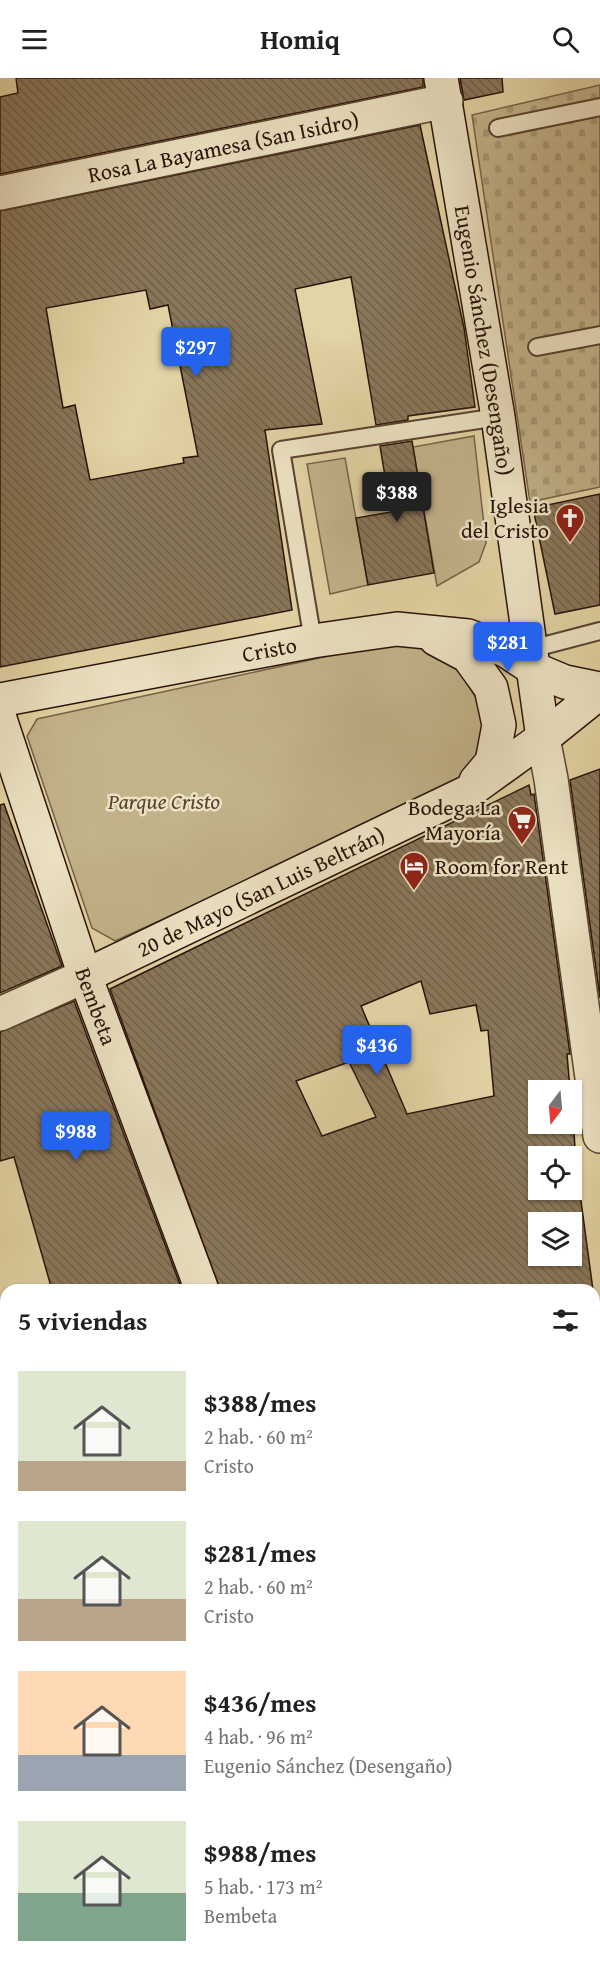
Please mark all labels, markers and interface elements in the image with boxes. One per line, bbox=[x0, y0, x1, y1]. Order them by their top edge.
text: Homiq bbox=[260, 19, 340, 59]
icon: menu bbox=[18, 23, 51, 56]
icon: search bbox=[549, 23, 582, 56]
street label: Rosa La Bayamesa (San Isidro) bbox=[85, 103, 362, 191]
street label: Eugenio Sánchez (Desengaño) bbox=[447, 203, 522, 478]
pin: $297 bbox=[160, 327, 232, 378]
text: $297 bbox=[175, 332, 217, 361]
pin: $388 bbox=[361, 472, 433, 523]
text: $388 bbox=[376, 477, 418, 506]
place label: Iglesia del Cristo bbox=[461, 489, 550, 546]
church icon: Iglesia del Cristo bbox=[554, 502, 586, 544]
pin: $281 bbox=[472, 622, 544, 673]
text: $281 bbox=[487, 627, 529, 656]
street label: Cristo bbox=[239, 628, 299, 670]
park label: Parque Cristo bbox=[107, 785, 220, 817]
place label: Bodega La Mayoría bbox=[408, 791, 502, 848]
supermarket icon: Bodega La Mayoría bbox=[506, 804, 538, 846]
street label: 20 de Mayo (San Luis Beltrán) bbox=[131, 818, 390, 965]
hotel icon: Room for Rent bbox=[398, 850, 430, 892]
place label: Room for Rent bbox=[435, 850, 568, 882]
street label: Bembeta bbox=[67, 963, 126, 1050]
pin: $436 bbox=[341, 1025, 413, 1076]
text: $436 bbox=[356, 1030, 398, 1059]
north arrow bbox=[528, 1080, 582, 1134]
map controls bbox=[528, 1080, 582, 1266]
pin: $988 bbox=[40, 1111, 112, 1162]
text: $988 bbox=[55, 1116, 97, 1145]
button: locate bbox=[528, 1146, 582, 1200]
button: layers bbox=[528, 1212, 582, 1266]
text: 5 viviendas bbox=[18, 1301, 148, 1340]
icon: filters bbox=[549, 1304, 582, 1337]
text: $388/mes bbox=[204, 1383, 317, 1422]
icon: home bbox=[66, 1395, 138, 1467]
text: 2 hab. · 60 m² bbox=[204, 1422, 313, 1451]
text: Cristo bbox=[204, 1451, 254, 1480]
text: $281/mes bbox=[204, 1533, 317, 1572]
icon: home bbox=[66, 1545, 138, 1617]
text: 2 hab. · 60 m² bbox=[204, 1572, 313, 1601]
text: Cristo bbox=[204, 1601, 254, 1630]
text: $436/mes bbox=[204, 1683, 317, 1722]
icon: home bbox=[66, 1695, 138, 1767]
text: 4 hab. · 96 m² bbox=[204, 1722, 313, 1751]
text: Eugenio Sánchez (Desengaño) bbox=[204, 1751, 452, 1780]
text: $988/mes bbox=[204, 1833, 317, 1872]
icon: home bbox=[66, 1845, 138, 1917]
text: 5 hab. · 173 m² bbox=[204, 1872, 322, 1901]
text: Bembeta bbox=[204, 1901, 277, 1930]

